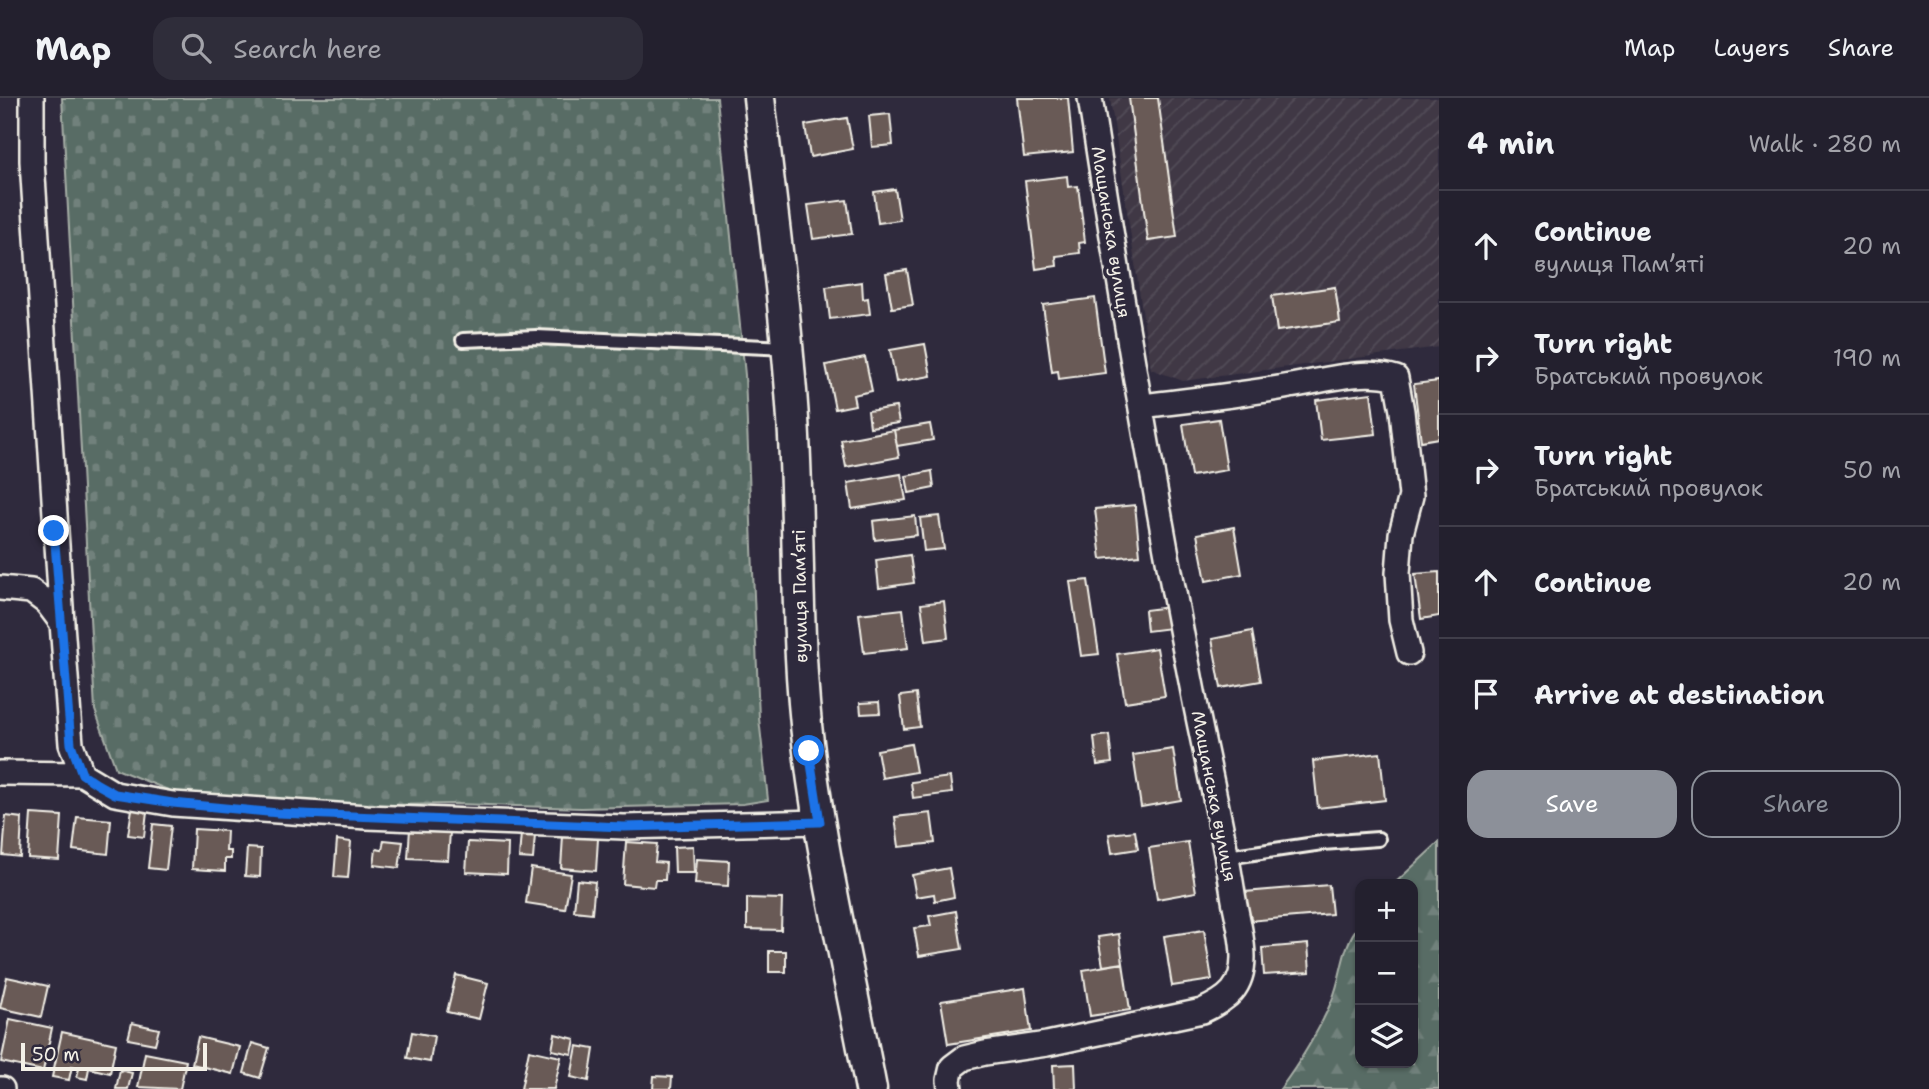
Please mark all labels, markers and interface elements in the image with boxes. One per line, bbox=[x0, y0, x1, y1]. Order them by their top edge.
search box bbox=[153, 17, 643, 80]
text: Map bbox=[35, 26, 111, 71]
icon: search bbox=[177, 29, 215, 67]
text: Search here bbox=[233, 31, 382, 66]
text: Map bbox=[1624, 32, 1675, 64]
text: Layers bbox=[1713, 32, 1790, 64]
text: Share bbox=[1828, 32, 1894, 64]
text: 4 min bbox=[1467, 123, 1554, 164]
text: Walk · 280 m bbox=[1748, 129, 1901, 159]
street label: Мащанська вулиця bbox=[1086, 144, 1136, 320]
text: Continue bbox=[1534, 214, 1652, 249]
icon: ahead bbox=[1467, 227, 1505, 265]
text: 20 m bbox=[1842, 231, 1901, 261]
text: вулиця Памʼяті bbox=[1534, 249, 1705, 279]
text: Turn right bbox=[1534, 326, 1672, 361]
icon: right bbox=[1467, 339, 1505, 377]
text: 190 m bbox=[1833, 343, 1901, 373]
text: Братський провулок bbox=[1534, 361, 1763, 391]
text: Turn right bbox=[1534, 438, 1672, 473]
icon: right bbox=[1467, 451, 1505, 489]
text: 50 m bbox=[1843, 455, 1901, 485]
text: Братський провулок bbox=[1534, 473, 1763, 503]
route end bbox=[38, 515, 69, 546]
street label: вулиця Памʼяті bbox=[787, 529, 813, 663]
icon: ahead bbox=[1467, 563, 1505, 601]
text: Continue bbox=[1534, 565, 1652, 600]
text: 20 m bbox=[1842, 567, 1901, 597]
icon: arrive bbox=[1467, 675, 1505, 713]
text: Arrive at destination bbox=[1534, 677, 1824, 712]
street label: Мащанська вулиця bbox=[1186, 708, 1242, 884]
route start bbox=[793, 735, 824, 766]
button: Save bbox=[1467, 770, 1677, 838]
button: Share bbox=[1691, 770, 1901, 838]
map controls bbox=[1355, 879, 1418, 1068]
button: + bbox=[1355, 879, 1418, 942]
button: − bbox=[1355, 942, 1418, 1005]
button: layers bbox=[1355, 1005, 1418, 1068]
scale bar bbox=[21, 1040, 206, 1072]
text: 50 m bbox=[32, 1042, 80, 1067]

